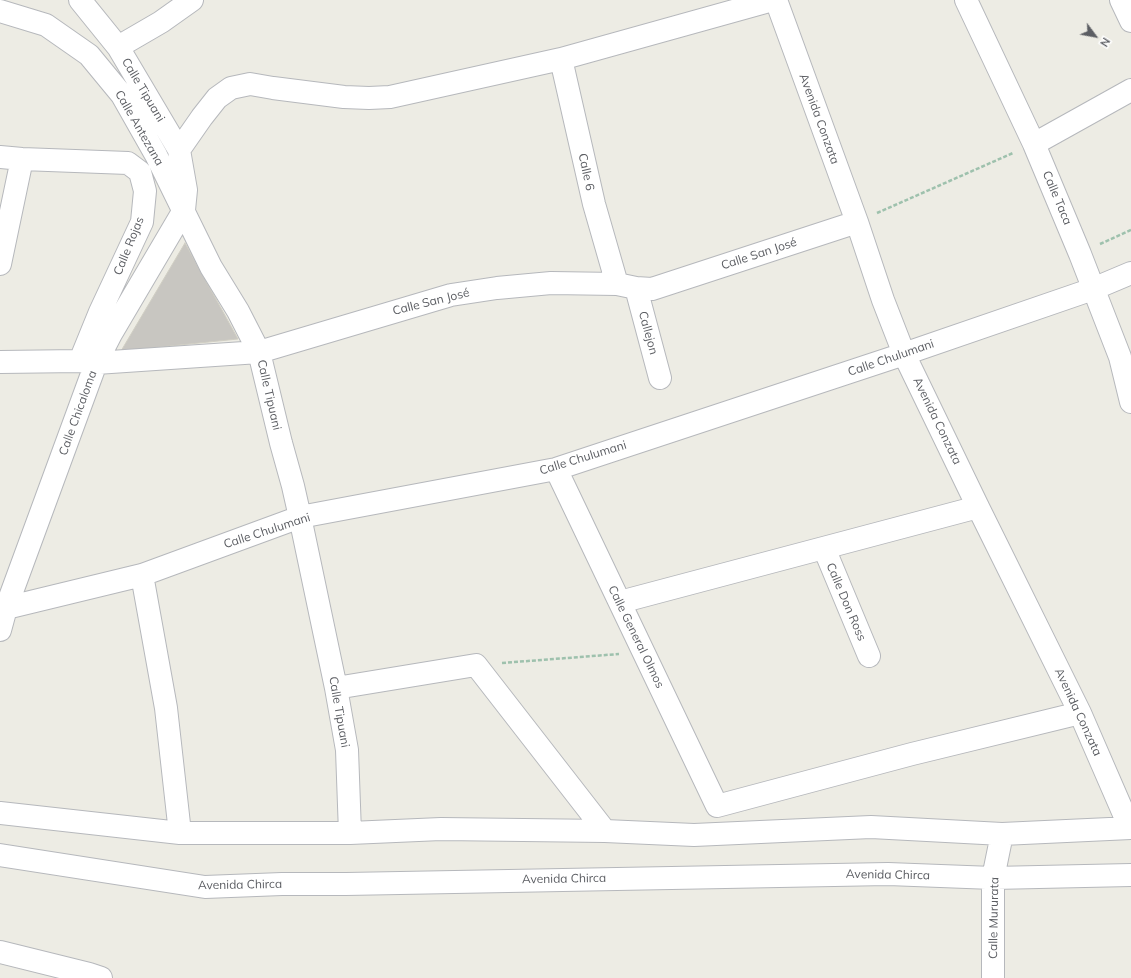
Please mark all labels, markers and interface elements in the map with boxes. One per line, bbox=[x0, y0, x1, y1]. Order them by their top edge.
north arrow bbox=[1075, 16, 1115, 56]
text: N bbox=[1097, 35, 1113, 50]
street label: Calle Tipuani bbox=[118, 55, 168, 125]
street label: Avenida Conzata bbox=[796, 72, 842, 166]
street label: Calle Antezana bbox=[112, 88, 166, 168]
street label: Calle 6 bbox=[575, 152, 597, 192]
street label: Calle Taca bbox=[1039, 169, 1075, 227]
street label: Calle Rojas bbox=[111, 215, 147, 277]
street label: Calle San José bbox=[719, 235, 799, 273]
street label: Calle San José bbox=[391, 285, 471, 319]
street label: Callejon bbox=[635, 310, 661, 356]
street label: Calle Chulumani bbox=[846, 337, 936, 379]
street label: Calle Tipuani bbox=[254, 358, 284, 432]
street label: Calle Chicaloma bbox=[56, 369, 100, 457]
street label: Avenida Conzata bbox=[910, 375, 964, 467]
street label: Calle Chulumani bbox=[538, 438, 628, 478]
street label: Calle Chulumani bbox=[222, 510, 312, 552]
street label: Calle Don Ross bbox=[823, 561, 869, 643]
street label: Calle General Olmos bbox=[605, 583, 667, 691]
street label: Avenida Conzata bbox=[1051, 666, 1105, 758]
street label: Calle Tipuani bbox=[326, 675, 352, 749]
street label: Avenida Chirca bbox=[846, 867, 930, 883]
street label: Avenida Chirca bbox=[522, 871, 606, 887]
street label: Avenida Chirca bbox=[198, 877, 282, 893]
street label: Calle Mururata bbox=[986, 877, 1002, 959]

